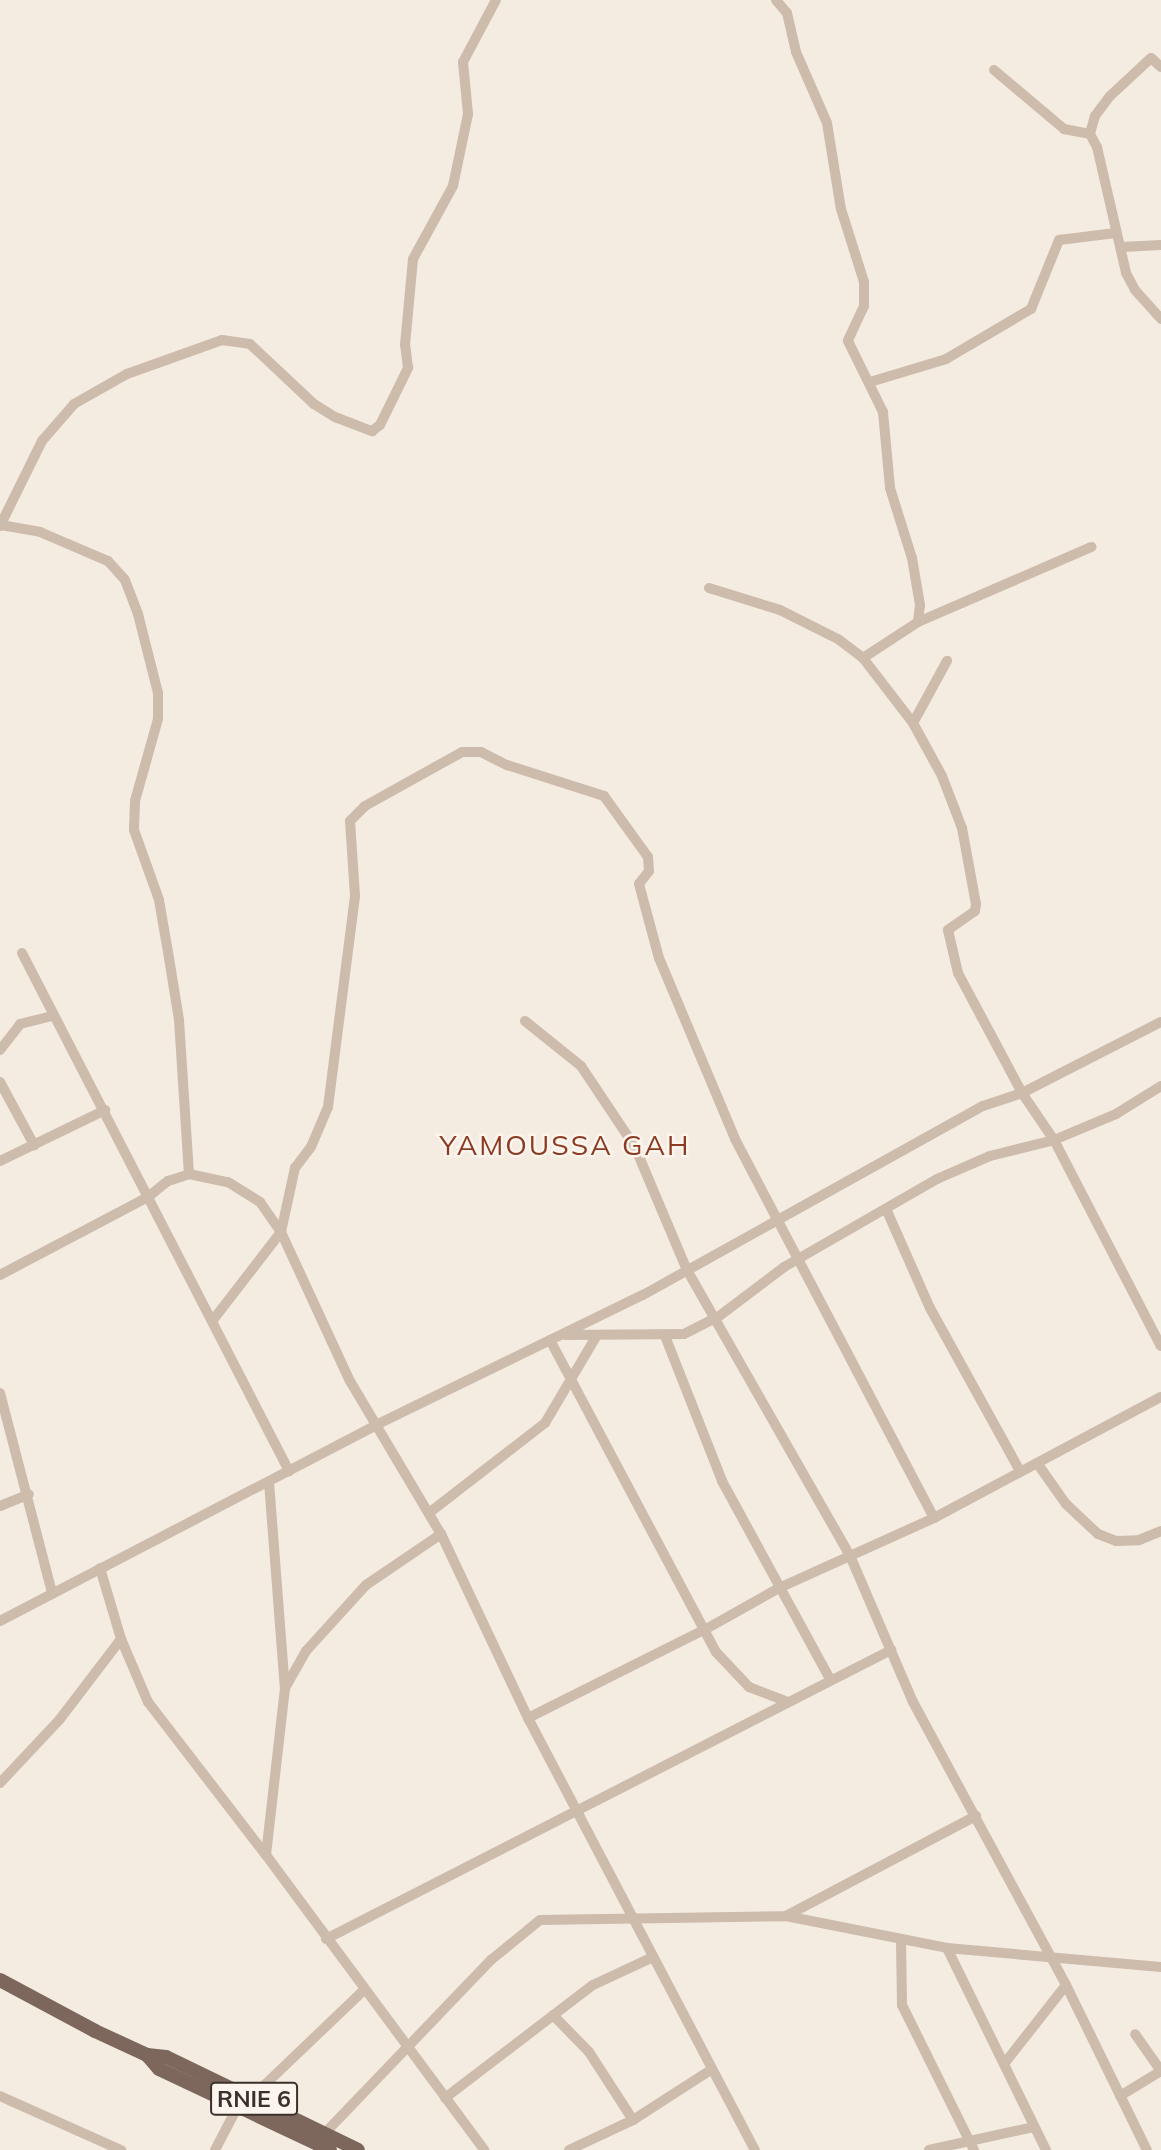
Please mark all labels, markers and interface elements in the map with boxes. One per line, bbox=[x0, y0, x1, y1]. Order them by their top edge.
district label: YAMOUSSA GAH bbox=[441, 1128, 689, 1162]
road number: RNIE 6 bbox=[208, 2080, 300, 2118]

